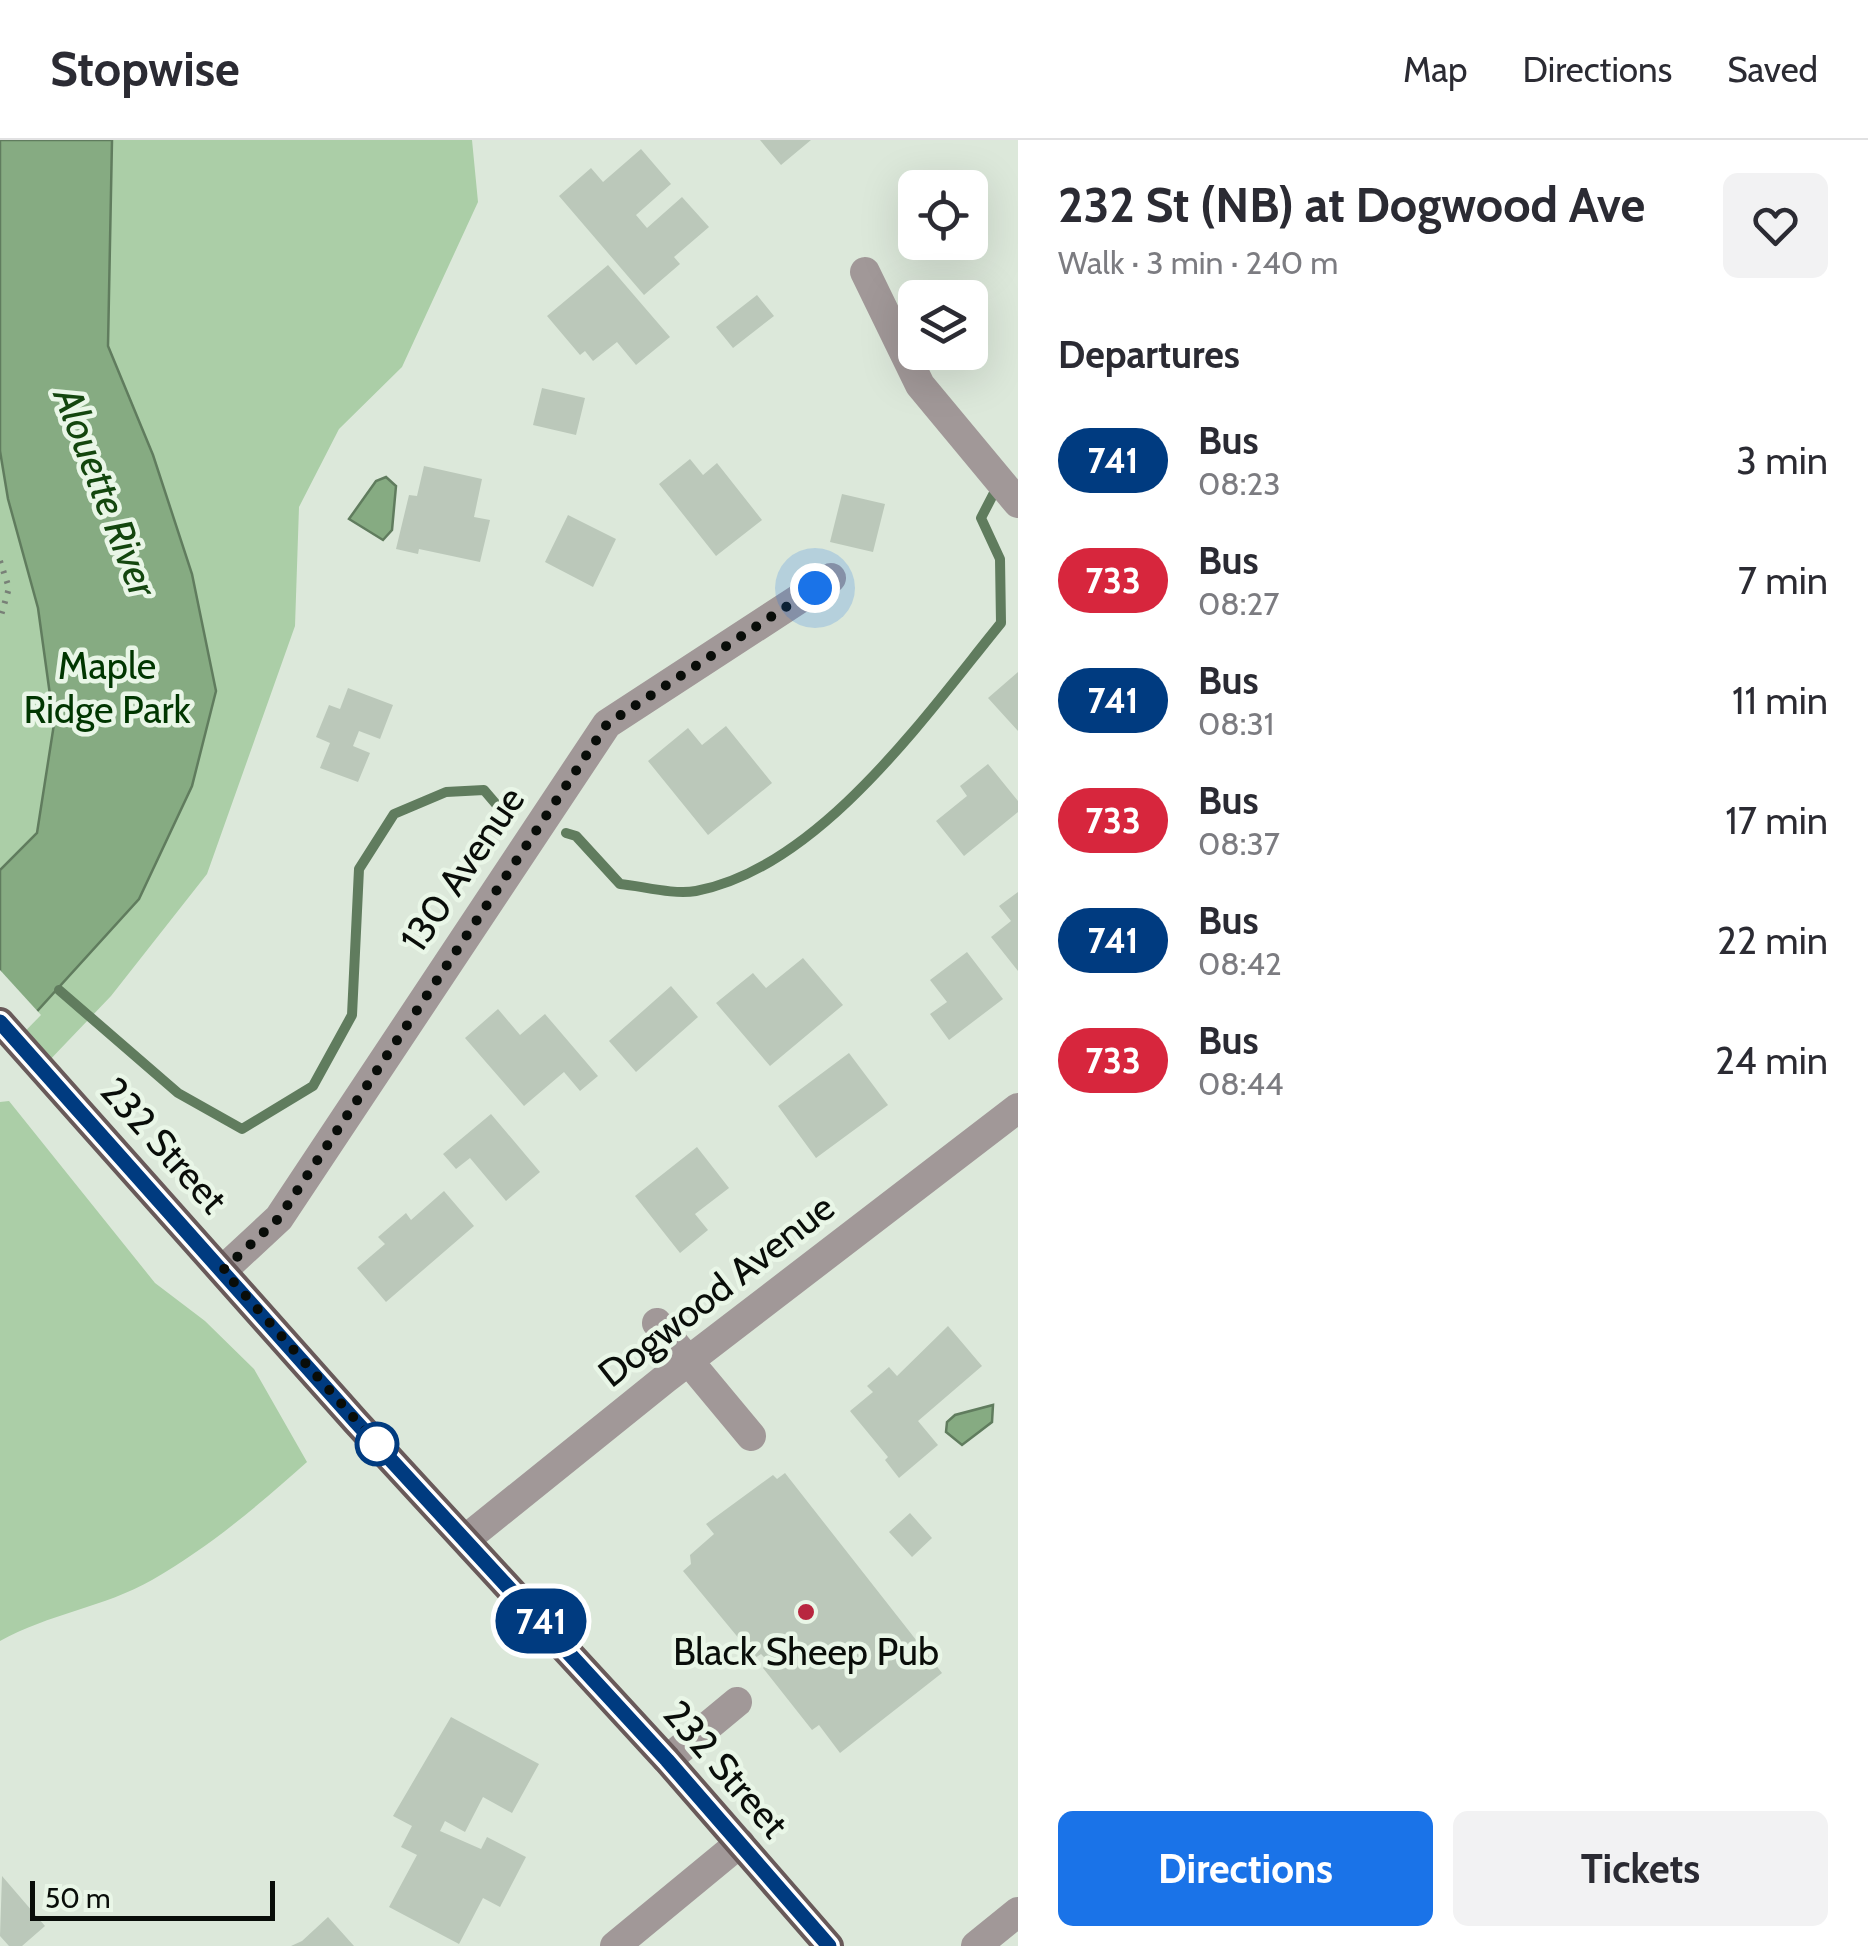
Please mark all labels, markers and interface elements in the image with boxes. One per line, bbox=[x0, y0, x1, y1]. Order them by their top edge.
text: Stopwise bbox=[50, 40, 240, 98]
text: Map bbox=[1403, 48, 1468, 91]
text: Directions bbox=[1523, 48, 1672, 91]
text: Saved bbox=[1727, 48, 1818, 91]
map controls bbox=[898, 170, 988, 370]
button: locate bbox=[898, 170, 988, 260]
button: heart bbox=[1723, 173, 1828, 278]
text: 232 St (NB) at Dogwood Ave bbox=[1058, 176, 1645, 234]
text: Walk · 3 min · 240 m bbox=[1058, 243, 1338, 282]
button: layers bbox=[898, 280, 988, 370]
text: Departures bbox=[1058, 331, 1240, 378]
water label: Alouette River bbox=[43, 379, 169, 605]
text: Bus bbox=[1198, 417, 1259, 464]
text: 3 min bbox=[1736, 437, 1828, 484]
text: 741 bbox=[1087, 439, 1139, 482]
text: 08:23 bbox=[1198, 464, 1280, 503]
text: Bus bbox=[1198, 537, 1259, 584]
text: 7 min bbox=[1738, 557, 1828, 604]
text: 733 bbox=[1085, 559, 1141, 602]
your location bbox=[790, 563, 840, 613]
text: 08:27 bbox=[1198, 584, 1279, 623]
park label: Maple Ridge Park bbox=[23, 642, 191, 733]
text: Bus bbox=[1198, 657, 1259, 704]
text: 11 min bbox=[1732, 677, 1828, 724]
text: 741 bbox=[1087, 679, 1139, 722]
text: 08:31 bbox=[1198, 704, 1274, 743]
text: Bus bbox=[1198, 777, 1259, 824]
street label: 130 Avenue bbox=[390, 778, 534, 960]
text: 17 min bbox=[1725, 797, 1828, 844]
text: 733 bbox=[1085, 799, 1141, 842]
text: 08:37 bbox=[1198, 824, 1280, 863]
text: Bus bbox=[1198, 897, 1259, 944]
text: 22 min bbox=[1717, 917, 1828, 964]
text: 741 bbox=[1087, 919, 1139, 962]
text: 08:42 bbox=[1198, 944, 1282, 983]
text: Bus bbox=[1198, 1017, 1259, 1064]
text: 24 min bbox=[1715, 1037, 1828, 1084]
text: 733 bbox=[1085, 1039, 1141, 1082]
text: 08:44 bbox=[1198, 1064, 1283, 1103]
street label: 232 Street bbox=[91, 1067, 237, 1223]
street label: Dogwood Avenue bbox=[589, 1183, 843, 1397]
unlabelled marker bbox=[356, 1423, 398, 1465]
line badge: 741 bbox=[484, 1588, 598, 1654]
text: 741 bbox=[515, 1600, 567, 1643]
marker: Black Sheep Pub bbox=[795, 1601, 817, 1623]
place label: Black Sheep Pub bbox=[673, 1628, 939, 1675]
street label: 232 Street bbox=[654, 1691, 799, 1847]
button: Directions bbox=[1058, 1811, 1433, 1926]
button: Tickets bbox=[1453, 1811, 1828, 1926]
scale bar bbox=[30, 1876, 275, 1920]
text: 50 m bbox=[45, 1881, 111, 1915]

